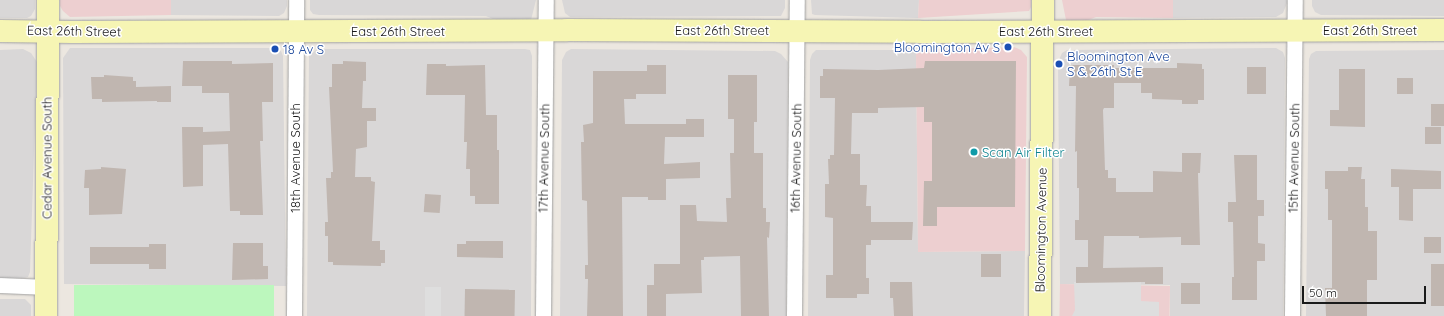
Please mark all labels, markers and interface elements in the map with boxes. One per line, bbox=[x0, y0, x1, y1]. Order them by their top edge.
street label: East 26th Street bbox=[27, 22, 121, 40]
street label: East 26th Street bbox=[675, 22, 769, 38]
street label: East 26th Street bbox=[1323, 22, 1417, 38]
street label: East 26th Street bbox=[351, 23, 445, 39]
street label: East 26th Street bbox=[999, 23, 1093, 39]
place label: Bloomington Av S bbox=[894, 39, 1000, 55]
place label: 18 Av S bbox=[283, 41, 324, 57]
marker: Bloomington Av S bbox=[1003, 42, 1013, 52]
marker: 18 Av S bbox=[270, 44, 280, 54]
place label: Bloomington Ave S & 26th St E bbox=[1067, 49, 1170, 80]
marker: Bloomington Ave S & 26th St E bbox=[1054, 59, 1064, 69]
street label: Cedar Avenue South bbox=[39, 97, 55, 219]
street label: 18th Avenue South bbox=[287, 103, 303, 213]
street label: 17th Avenue South bbox=[535, 103, 553, 213]
street label: 16th Avenue South bbox=[787, 103, 805, 213]
street label: 15th Avenue South bbox=[1285, 103, 1303, 213]
place label: Scan Air Filter bbox=[982, 144, 1065, 160]
marker: Scan Air Filter bbox=[969, 147, 979, 157]
street label: Bloomington Avenue bbox=[1032, 167, 1050, 293]
scale bar bbox=[1304, 278, 1428, 304]
text: 50 m bbox=[1309, 285, 1337, 300]

